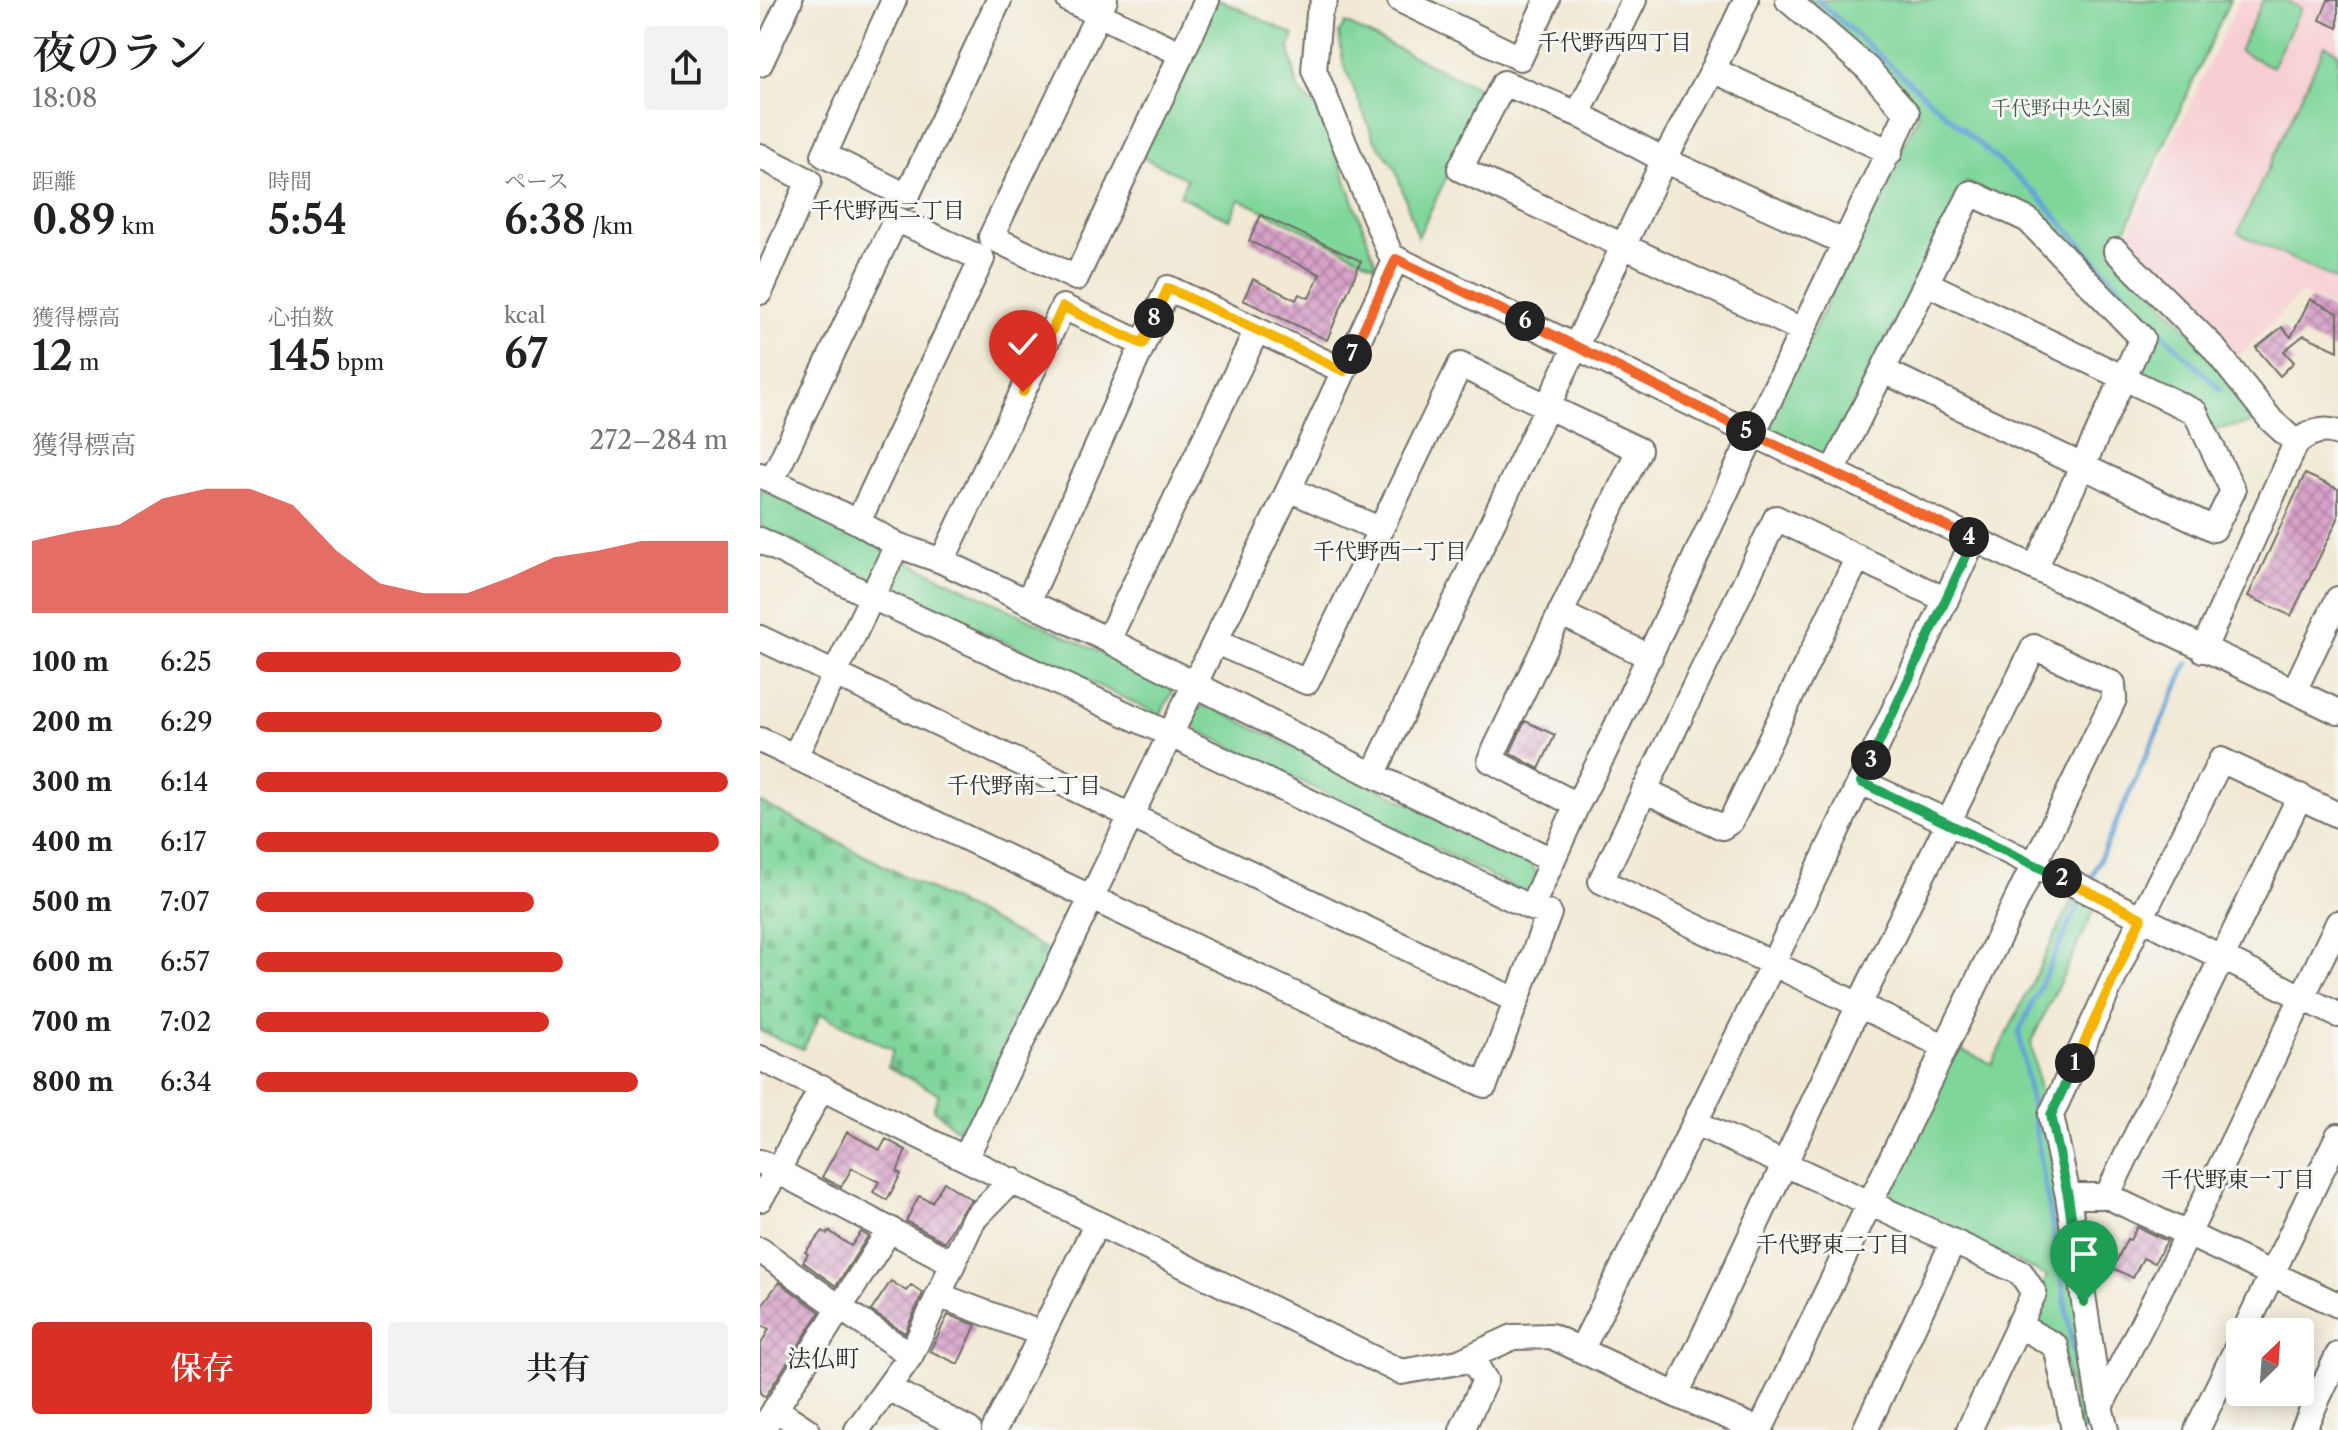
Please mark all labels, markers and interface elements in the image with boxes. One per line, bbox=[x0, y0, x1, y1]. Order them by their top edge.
text: 夜のラン bbox=[32, 25, 208, 79]
button: share bbox=[644, 26, 728, 110]
district label: 千代野西四丁目 bbox=[1538, 29, 1692, 56]
text: 18:08 bbox=[32, 82, 98, 114]
park label: 千代野中央公園 bbox=[1991, 96, 2131, 120]
text: 距離 bbox=[32, 168, 76, 195]
text: 時間 bbox=[268, 168, 312, 195]
text: ペース bbox=[504, 168, 569, 195]
text: 0.89 bbox=[32, 195, 116, 244]
text: 5:54 bbox=[268, 195, 347, 244]
text: 6:38 bbox=[504, 195, 586, 244]
district label: 千代野西二丁目 bbox=[811, 197, 965, 224]
text: km bbox=[116, 213, 155, 240]
text: /km bbox=[586, 213, 633, 240]
pin: 8 bbox=[1134, 298, 1174, 338]
pin: 6 bbox=[1505, 301, 1545, 341]
text: kcal bbox=[504, 302, 546, 329]
text: 獲得標高 bbox=[32, 304, 120, 331]
text: 心拍数 bbox=[268, 304, 334, 331]
text: 8 bbox=[1147, 304, 1161, 331]
text: 6 bbox=[1518, 307, 1532, 334]
pin bbox=[989, 310, 1057, 392]
icon: check bbox=[1001, 322, 1045, 366]
text: 67 bbox=[504, 329, 548, 378]
text: 12 bbox=[32, 331, 73, 380]
text: 145 bbox=[268, 331, 331, 380]
pin: 7 bbox=[1332, 334, 1372, 374]
text: 7 bbox=[1346, 340, 1358, 367]
text: m bbox=[73, 349, 99, 376]
text: bpm bbox=[331, 349, 384, 376]
pin: 5 bbox=[1726, 411, 1766, 451]
text: 5 bbox=[1740, 417, 1752, 444]
text: 272–284 m bbox=[589, 424, 728, 456]
text: 獲得標高 bbox=[32, 429, 136, 461]
pin: 4 bbox=[1949, 517, 1989, 557]
text: 4 bbox=[1962, 523, 1976, 550]
district label: 千代野西一丁目 bbox=[1313, 538, 1467, 565]
text: 100 m bbox=[32, 646, 109, 678]
text: 6:25 bbox=[160, 646, 212, 678]
text: 200 m bbox=[32, 706, 113, 738]
text: 6:29 bbox=[160, 706, 213, 738]
pin: 3 bbox=[1851, 740, 1891, 780]
text: 3 bbox=[1865, 746, 1877, 773]
text: 300 m bbox=[32, 766, 112, 798]
text: 6:14 bbox=[160, 766, 208, 798]
district label: 千代野南二丁目 bbox=[947, 772, 1101, 799]
text: 400 m bbox=[32, 826, 113, 858]
text: 6:17 bbox=[160, 826, 206, 858]
pin: 2 bbox=[2042, 858, 2082, 898]
text: 2 bbox=[2056, 864, 2069, 891]
text: 500 m bbox=[32, 886, 112, 918]
text: 7:07 bbox=[160, 886, 209, 918]
text: 600 m bbox=[32, 946, 113, 978]
text: 6:57 bbox=[160, 946, 209, 978]
text: 700 m bbox=[32, 1006, 111, 1038]
text: 7:02 bbox=[160, 1006, 212, 1038]
pin: 1 bbox=[2055, 1043, 2095, 1083]
text: 1 bbox=[2070, 1049, 2080, 1076]
text: 800 m bbox=[32, 1066, 114, 1098]
text: 6:34 bbox=[160, 1066, 212, 1098]
district label: 千代野東一丁目 bbox=[2161, 1166, 2315, 1193]
pin bbox=[2050, 1220, 2118, 1302]
district label: 千代野東二丁目 bbox=[1756, 1231, 1910, 1258]
icon: arrive bbox=[2062, 1232, 2106, 1276]
north arrow bbox=[2226, 1318, 2314, 1406]
map controls bbox=[2226, 1318, 2314, 1406]
button: 保存 bbox=[32, 1322, 372, 1414]
button: 共有 bbox=[388, 1322, 728, 1414]
district label: 法仏町 bbox=[787, 1344, 859, 1373]

